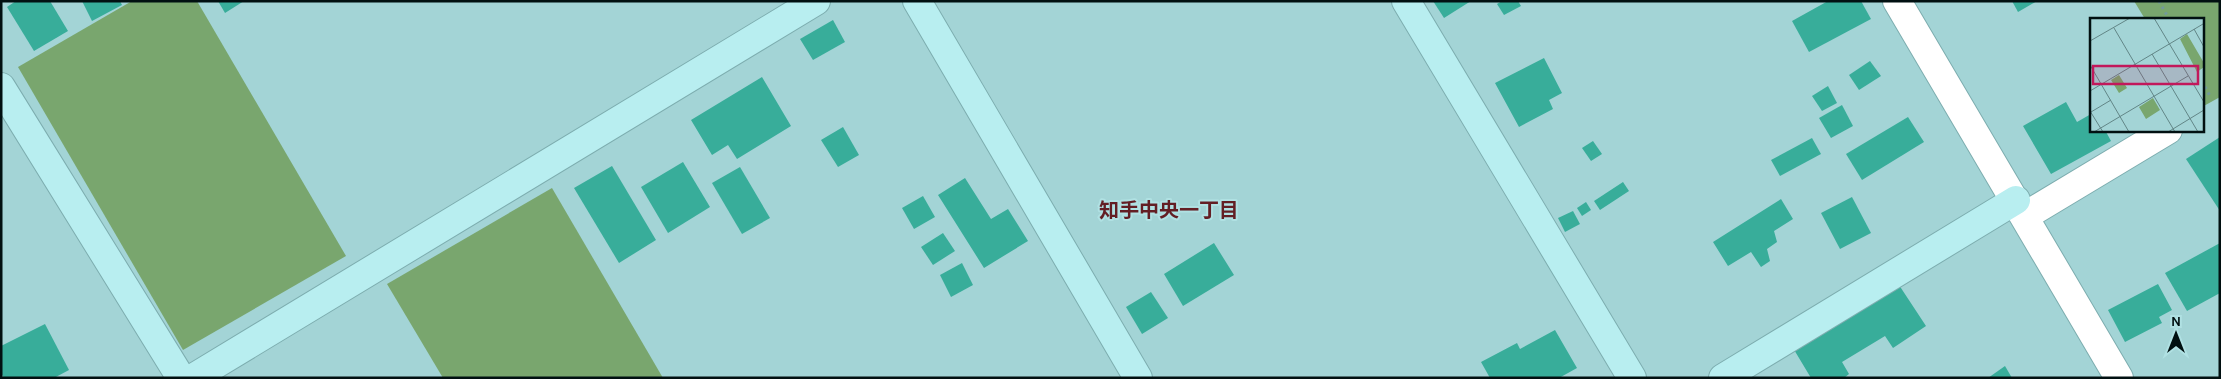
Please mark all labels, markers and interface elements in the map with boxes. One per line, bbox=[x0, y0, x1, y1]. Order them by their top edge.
inset map bbox=[2090, 18, 2204, 131]
district label: 知手中央一丁目 bbox=[1099, 199, 1239, 222]
north arrow bbox=[2151, 309, 2201, 359]
text: N bbox=[2171, 313, 2181, 330]

